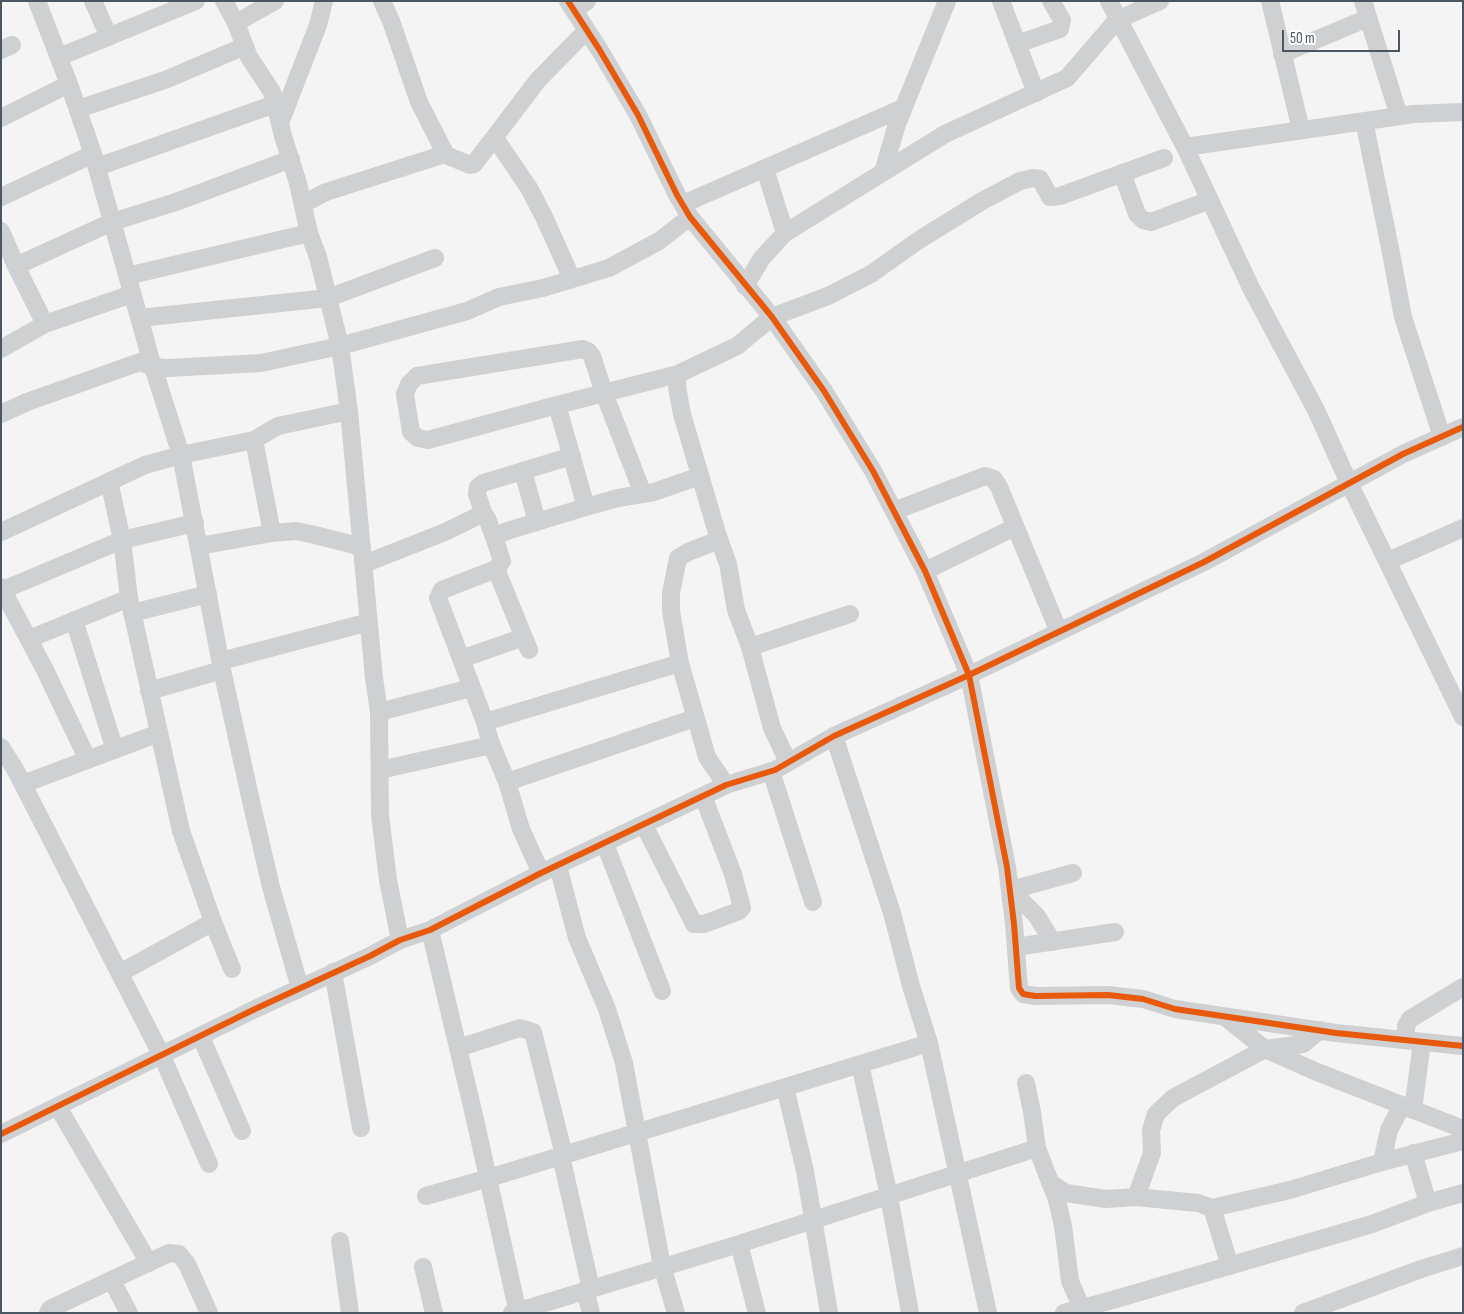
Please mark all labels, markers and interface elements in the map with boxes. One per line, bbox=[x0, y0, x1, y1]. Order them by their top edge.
scale bar bbox=[1284, 20, 1402, 52]
text: 50 m bbox=[1290, 29, 1315, 48]

